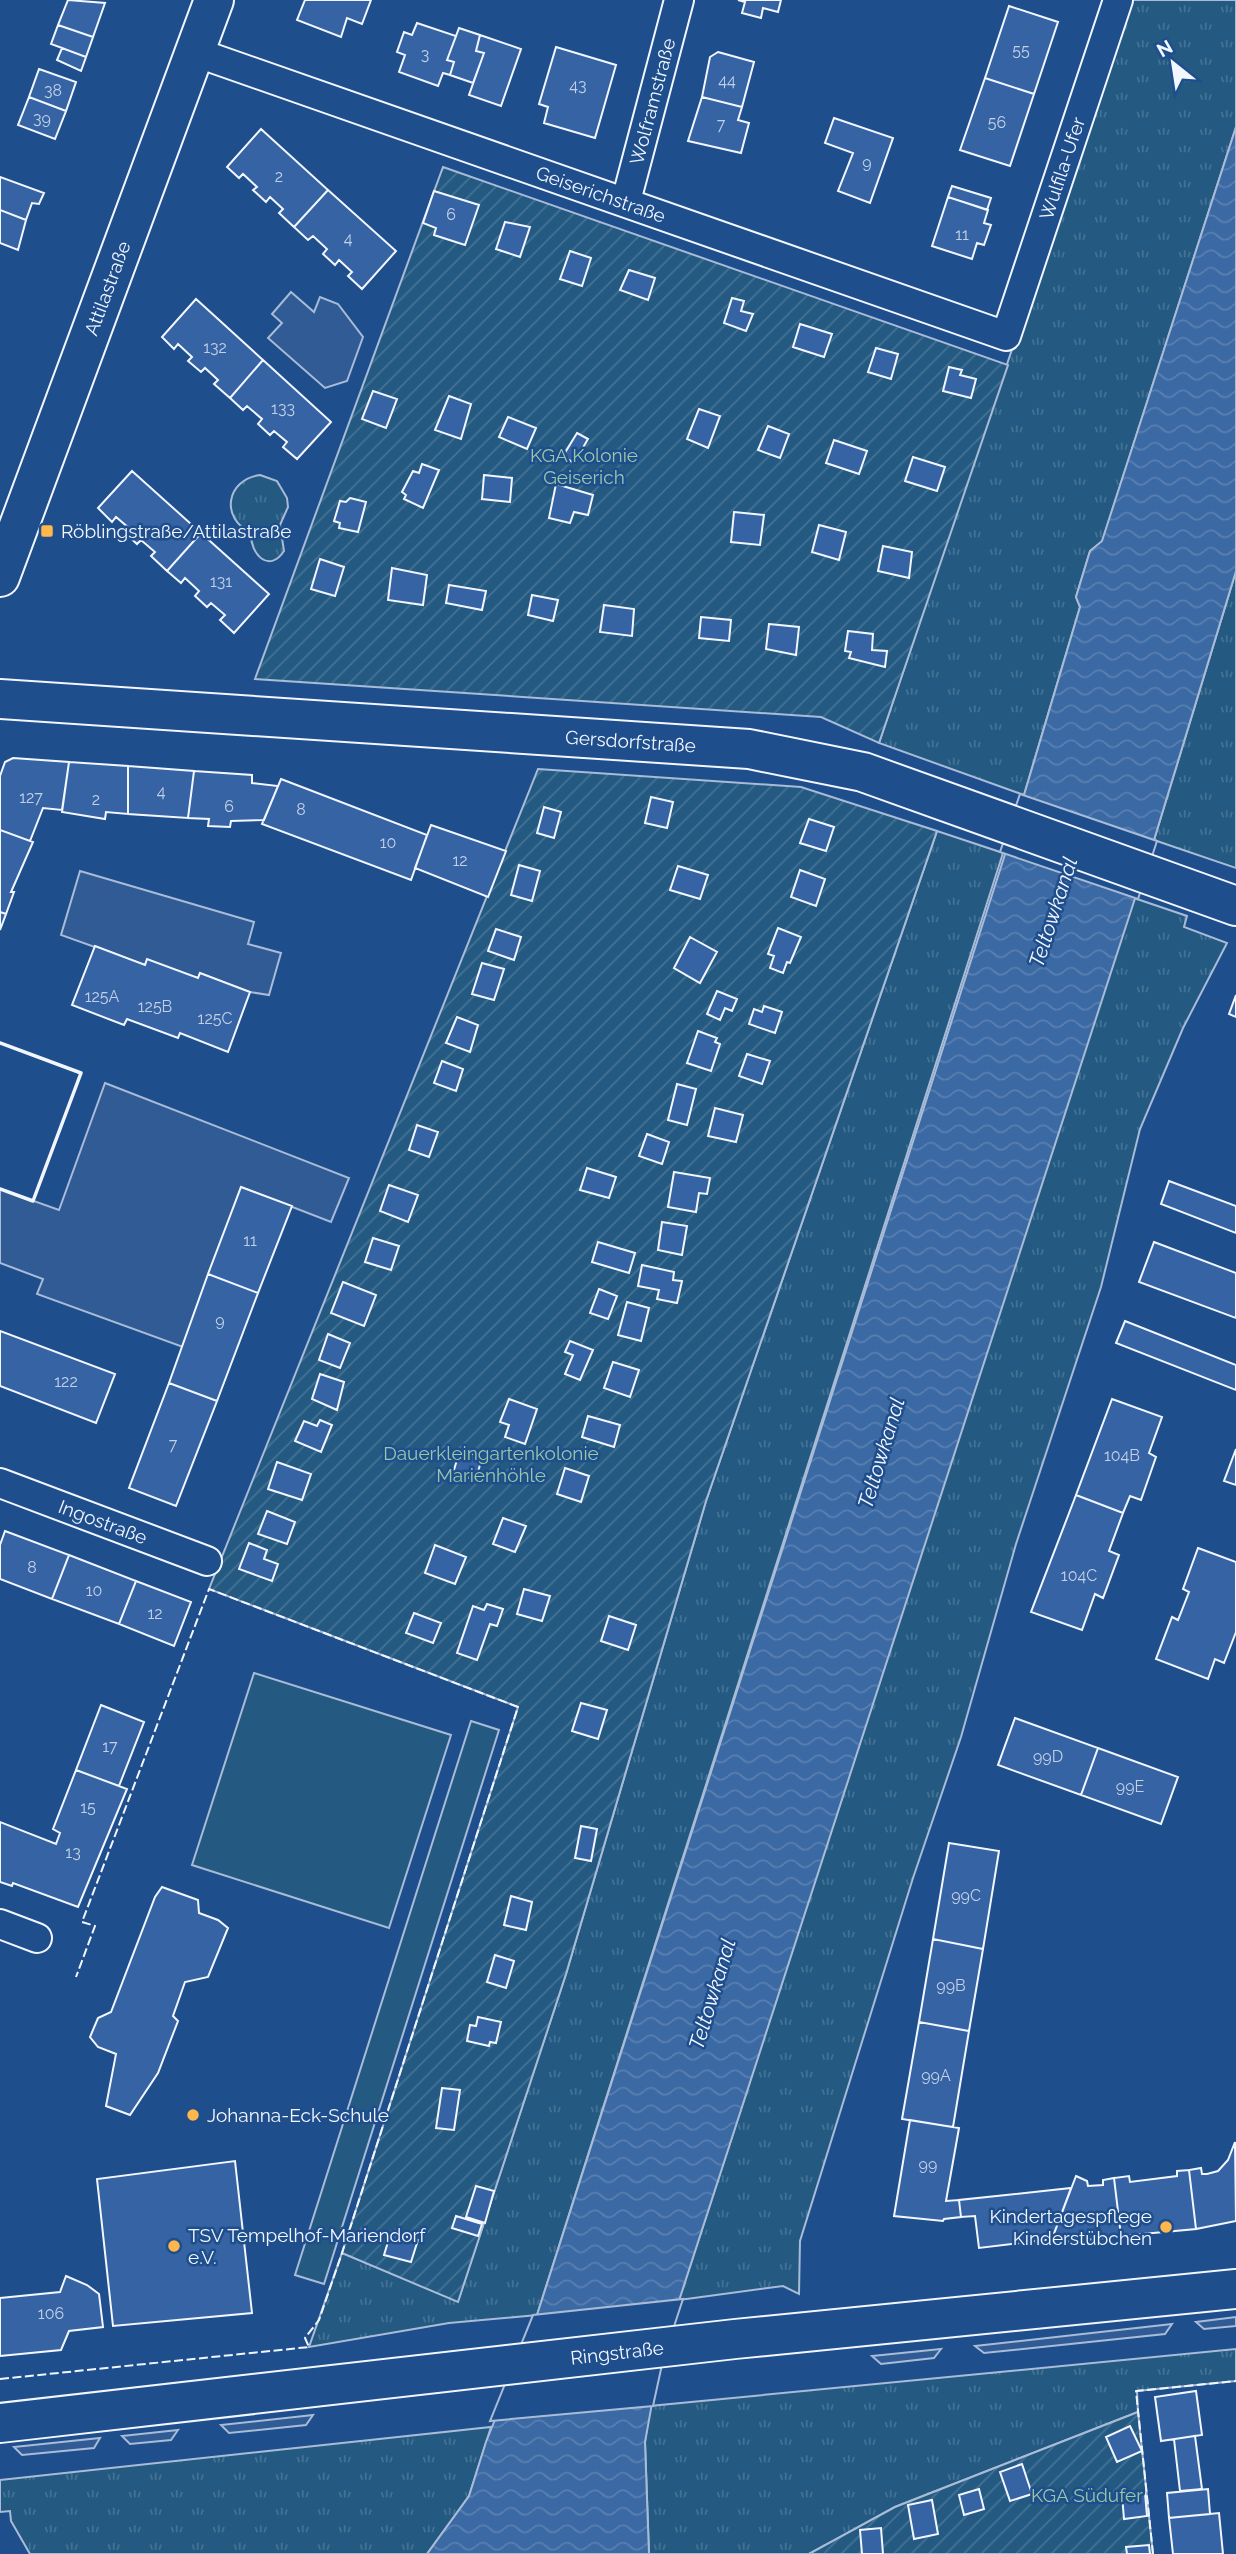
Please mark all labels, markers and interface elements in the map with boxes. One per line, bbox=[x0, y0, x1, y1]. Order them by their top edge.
north arrow bbox=[1138, 28, 1208, 98]
text: N bbox=[1153, 35, 1176, 61]
street label: Wolframstraße bbox=[625, 36, 679, 167]
house number: 55 bbox=[1012, 41, 1030, 60]
house number: 3 bbox=[421, 45, 429, 64]
house number: 44 bbox=[718, 71, 736, 90]
house number: 43 bbox=[569, 76, 587, 95]
house number: 38 bbox=[44, 81, 62, 100]
house number: 39 bbox=[33, 109, 51, 128]
house number: 56 bbox=[988, 113, 1006, 132]
street label: Wulfila-Ufer bbox=[1035, 114, 1089, 222]
house number: 7 bbox=[717, 115, 726, 134]
house number: 9 bbox=[862, 153, 872, 172]
street label: Geiserichstraße bbox=[533, 161, 669, 227]
house number: 2 bbox=[275, 167, 283, 186]
house number: 6 bbox=[446, 205, 456, 224]
house number: 11 bbox=[955, 225, 969, 244]
house number: 4 bbox=[344, 229, 353, 248]
street label: Attilastraße bbox=[80, 238, 135, 339]
house number: 132 bbox=[203, 338, 227, 357]
house number: 133 bbox=[271, 399, 295, 418]
park label: KGA Kolonie Geiserich bbox=[530, 444, 638, 488]
place label: Röblingstraße/Attilastraße bbox=[61, 520, 291, 542]
marker: Röblingstraße/Attilastraße bbox=[39, 523, 55, 539]
house number: 131 bbox=[210, 572, 232, 591]
street label: Gersdorfstraße bbox=[565, 726, 697, 756]
house number: 4 bbox=[157, 782, 166, 801]
house number: 127 bbox=[19, 788, 43, 807]
house number: 2 bbox=[92, 790, 100, 809]
house number: 6 bbox=[224, 797, 234, 816]
house number: 8 bbox=[296, 800, 306, 819]
house number: 10 bbox=[380, 833, 396, 852]
house number: 12 bbox=[452, 851, 468, 870]
water label: Teltowkanal bbox=[1023, 854, 1083, 970]
house number: 125A bbox=[85, 987, 120, 1006]
house number: 125B bbox=[138, 997, 172, 1016]
house number: 125C bbox=[198, 1009, 232, 1028]
house number: 11 bbox=[243, 1231, 257, 1250]
house number: 9 bbox=[215, 1311, 225, 1330]
house number: 122 bbox=[54, 1372, 78, 1391]
water label: Teltowkanal bbox=[852, 1395, 910, 1511]
house number: 7 bbox=[169, 1435, 178, 1454]
park label: Dauerkleingartenkolonie Marienhöhle bbox=[383, 1442, 599, 1486]
house number: 104B bbox=[1104, 1446, 1140, 1465]
street label: Ingostraße bbox=[56, 1495, 150, 1548]
house number: 8 bbox=[27, 1558, 37, 1577]
house number: 104C bbox=[1061, 1566, 1097, 1585]
house number: 10 bbox=[86, 1581, 102, 1600]
house number: 12 bbox=[147, 1604, 163, 1623]
house number: 17 bbox=[102, 1737, 118, 1756]
house number: 99D bbox=[1033, 1747, 1063, 1766]
house number: 99E bbox=[1116, 1777, 1145, 1796]
house number: 15 bbox=[80, 1798, 96, 1817]
house number: 13 bbox=[65, 1843, 81, 1862]
house number: 99C bbox=[951, 1886, 981, 1905]
water label: Teltowkanal bbox=[683, 1936, 741, 2052]
house number: 99B bbox=[936, 1976, 966, 1995]
house number: 99A bbox=[921, 2066, 951, 2085]
place label: Johanna-Eck-Schule bbox=[207, 2104, 389, 2126]
marker: Johanna-Eck-Schule bbox=[185, 2107, 201, 2123]
house number: 99 bbox=[919, 2155, 937, 2174]
place label: Kindertagespflege Kinderstübchen bbox=[989, 2205, 1152, 2249]
marker: Kindertagespflege Kinderstübchen bbox=[1158, 2219, 1174, 2235]
place label: TSV Tempelhof-Mariendorf e.V. bbox=[188, 2224, 426, 2268]
marker: TSV Tempelhof-Mariendorf e.V. bbox=[166, 2238, 182, 2254]
house number: 106 bbox=[38, 2304, 64, 2323]
street label: Ringstraße bbox=[569, 2336, 665, 2369]
park label: KGA Südufer bbox=[1031, 2484, 1143, 2506]

